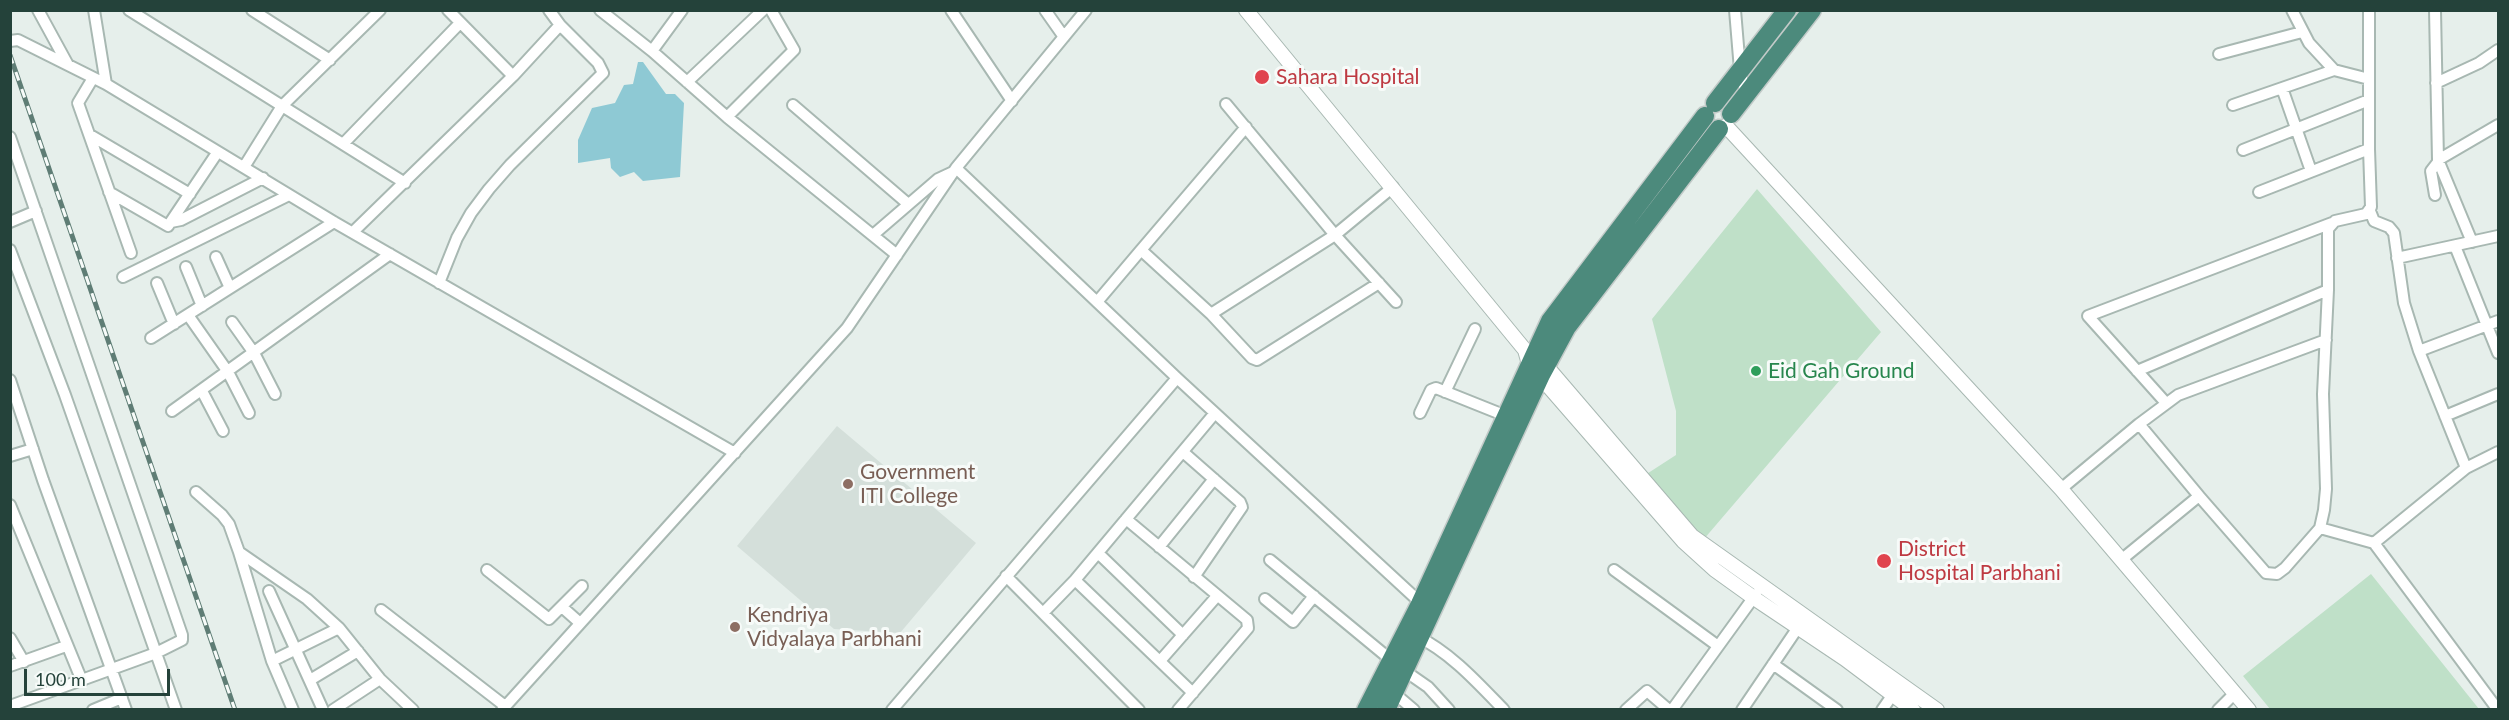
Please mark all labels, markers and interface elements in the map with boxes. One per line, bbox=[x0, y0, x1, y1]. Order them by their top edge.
place label: Sahara Hospital bbox=[1276, 64, 1420, 90]
marker: Sahara Hospital bbox=[1253, 68, 1271, 86]
place label: Eid Gah Ground bbox=[1768, 358, 1915, 384]
marker: Eid Gah Ground bbox=[1749, 364, 1763, 378]
place label: Government ITI College bbox=[860, 459, 975, 509]
marker: Government ITI College bbox=[841, 477, 855, 491]
place label: District Hospital Parbhani bbox=[1898, 536, 2061, 586]
marker: District Hospital Parbhani bbox=[1875, 552, 1893, 570]
place label: Kendriya Vidyalaya Parbhani bbox=[747, 602, 922, 652]
marker: Kendriya Vidyalaya Parbhani bbox=[728, 620, 742, 634]
scale bar bbox=[27, 657, 172, 695]
text: 100 m bbox=[35, 668, 86, 690]

